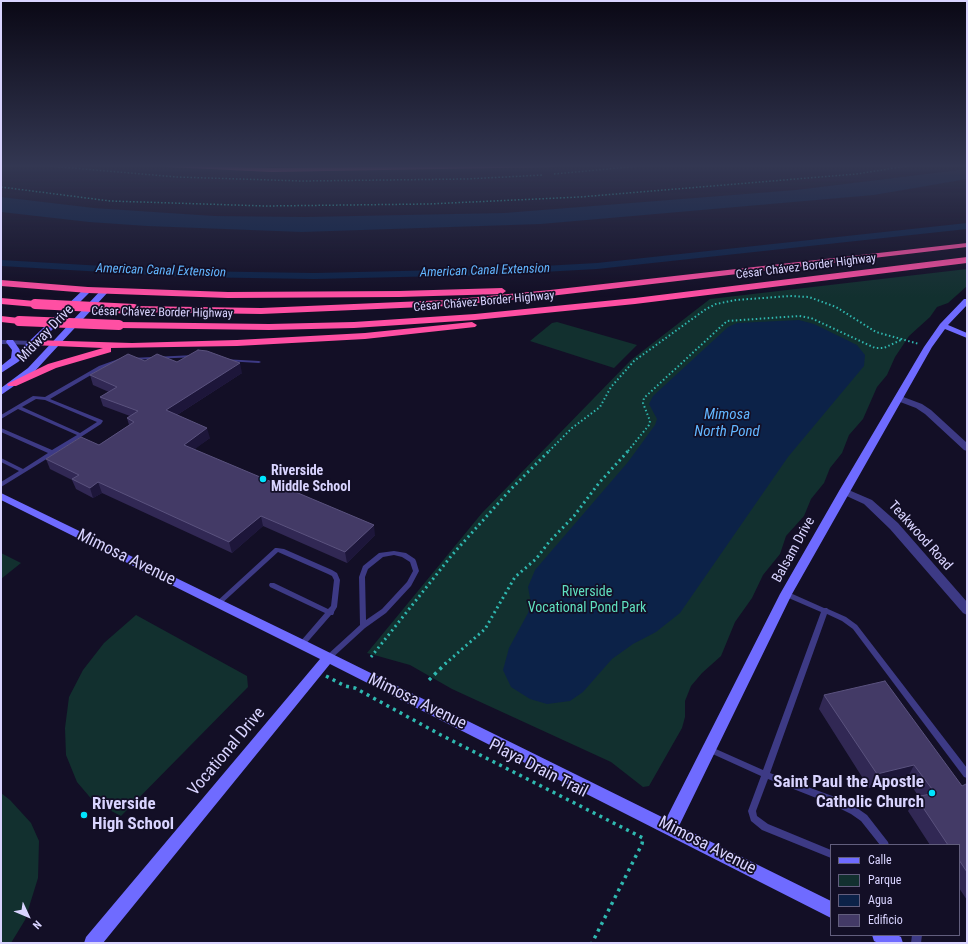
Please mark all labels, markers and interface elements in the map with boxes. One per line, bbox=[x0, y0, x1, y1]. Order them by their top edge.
street label: César Chávez Border Highway bbox=[735, 251, 877, 283]
water label: American Canal Extension bbox=[96, 261, 226, 281]
water label: American Canal Extension bbox=[420, 261, 550, 281]
street label: César Chávez Border Highway bbox=[413, 289, 555, 315]
street label: Midway Drive bbox=[14, 302, 78, 366]
street label: César Chávez Border Highway bbox=[91, 305, 233, 321]
water label: Mimosa North Pond bbox=[694, 406, 760, 441]
place label: Riverside Middle School bbox=[271, 463, 351, 496]
marker: Riverside Middle School bbox=[258, 474, 268, 484]
street label: Teakwood Road bbox=[884, 498, 956, 574]
street label: Balsam Drive bbox=[769, 514, 819, 586]
street label: Mimosa Avenue bbox=[74, 525, 178, 591]
park label: Riverside Vocational Pond Park bbox=[528, 584, 646, 616]
street label: Mimosa Avenue bbox=[365, 669, 469, 735]
street label: Vocational Drive bbox=[184, 704, 270, 800]
street label: Playa Drain Trail bbox=[485, 735, 591, 803]
place label: Saint Paul the Apostle Catholic Church bbox=[773, 773, 924, 813]
marker: Saint Paul the Apostle Catholic Church bbox=[927, 788, 937, 798]
place label: Riverside High School bbox=[92, 795, 174, 835]
marker: Riverside High School bbox=[79, 810, 89, 820]
street label: Mimosa Avenue bbox=[655, 813, 759, 879]
legend bbox=[830, 844, 960, 936]
text: Calle bbox=[868, 853, 892, 867]
text: Parque bbox=[868, 873, 901, 887]
text: Agua bbox=[868, 893, 892, 907]
north arrow bbox=[8, 896, 48, 936]
text: Edificio bbox=[868, 913, 903, 927]
text: N bbox=[30, 918, 44, 932]

